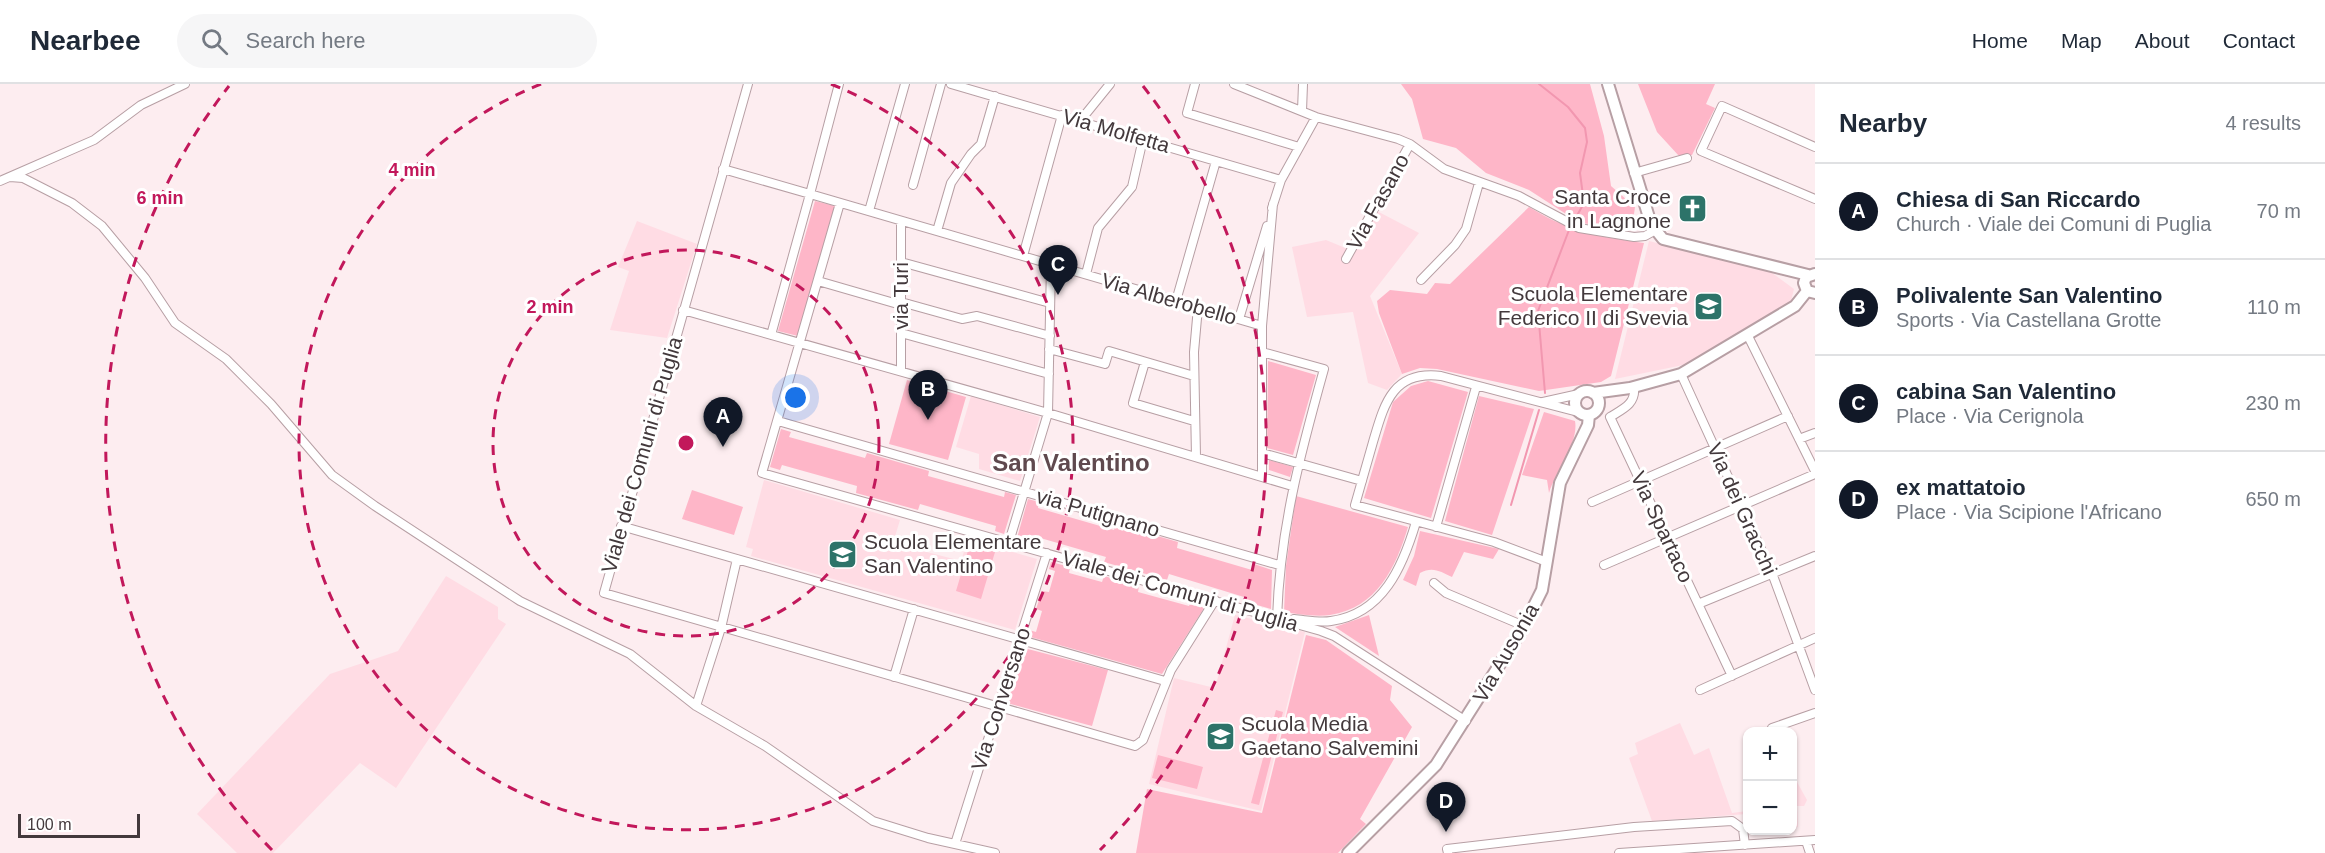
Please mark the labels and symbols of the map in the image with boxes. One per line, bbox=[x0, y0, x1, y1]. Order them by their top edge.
street label: Via Molfetta bbox=[1060, 104, 1173, 157]
street label: Via Fasano bbox=[1342, 150, 1413, 254]
text: 4 min bbox=[388, 160, 436, 180]
place label: Santa Croce in Lagnone bbox=[1554, 185, 1671, 232]
text: 6 min bbox=[136, 188, 184, 208]
church icon: Santa Croce in Lagnone bbox=[1676, 193, 1708, 225]
pin: C bbox=[1038, 246, 1078, 295]
street label: via Turi bbox=[889, 262, 912, 330]
street label: Via Alberobello bbox=[1099, 268, 1239, 329]
place label: Scuola Elementare Federico II di Svevia bbox=[1498, 282, 1688, 329]
school or university icon: Scuola Elementare Federico II di Svevia bbox=[1693, 290, 1725, 322]
text: 2 min bbox=[526, 297, 574, 317]
street label: Viale dei Comuni di Puglia bbox=[597, 334, 686, 576]
pin: B bbox=[908, 370, 948, 420]
your location bbox=[781, 383, 810, 412]
pin: A bbox=[704, 398, 742, 447]
centre of rings bbox=[676, 433, 696, 453]
street label: Via dei Gracchi bbox=[1703, 439, 1782, 578]
district label: San Valentino bbox=[992, 449, 1150, 476]
street label: Via Spartaco bbox=[1627, 468, 1698, 586]
street label: via Putignano bbox=[1034, 484, 1162, 541]
place label: Scuola Elementare San Valentino bbox=[864, 530, 1041, 577]
school or university icon: Scuola Elementare San Valentino bbox=[827, 538, 859, 570]
street label: Viale dei Comuni di Puglia bbox=[1059, 546, 1301, 635]
street label: Via Ausonia bbox=[1468, 599, 1543, 706]
street label: Via Conversano bbox=[967, 624, 1034, 773]
place label: Scuola Media Gaetano Salvemini bbox=[1241, 712, 1418, 759]
school or university icon: Scuola Media Gaetano Salvemini bbox=[1204, 720, 1236, 752]
pin: D bbox=[1426, 782, 1466, 832]
scale bar bbox=[18, 811, 140, 838]

